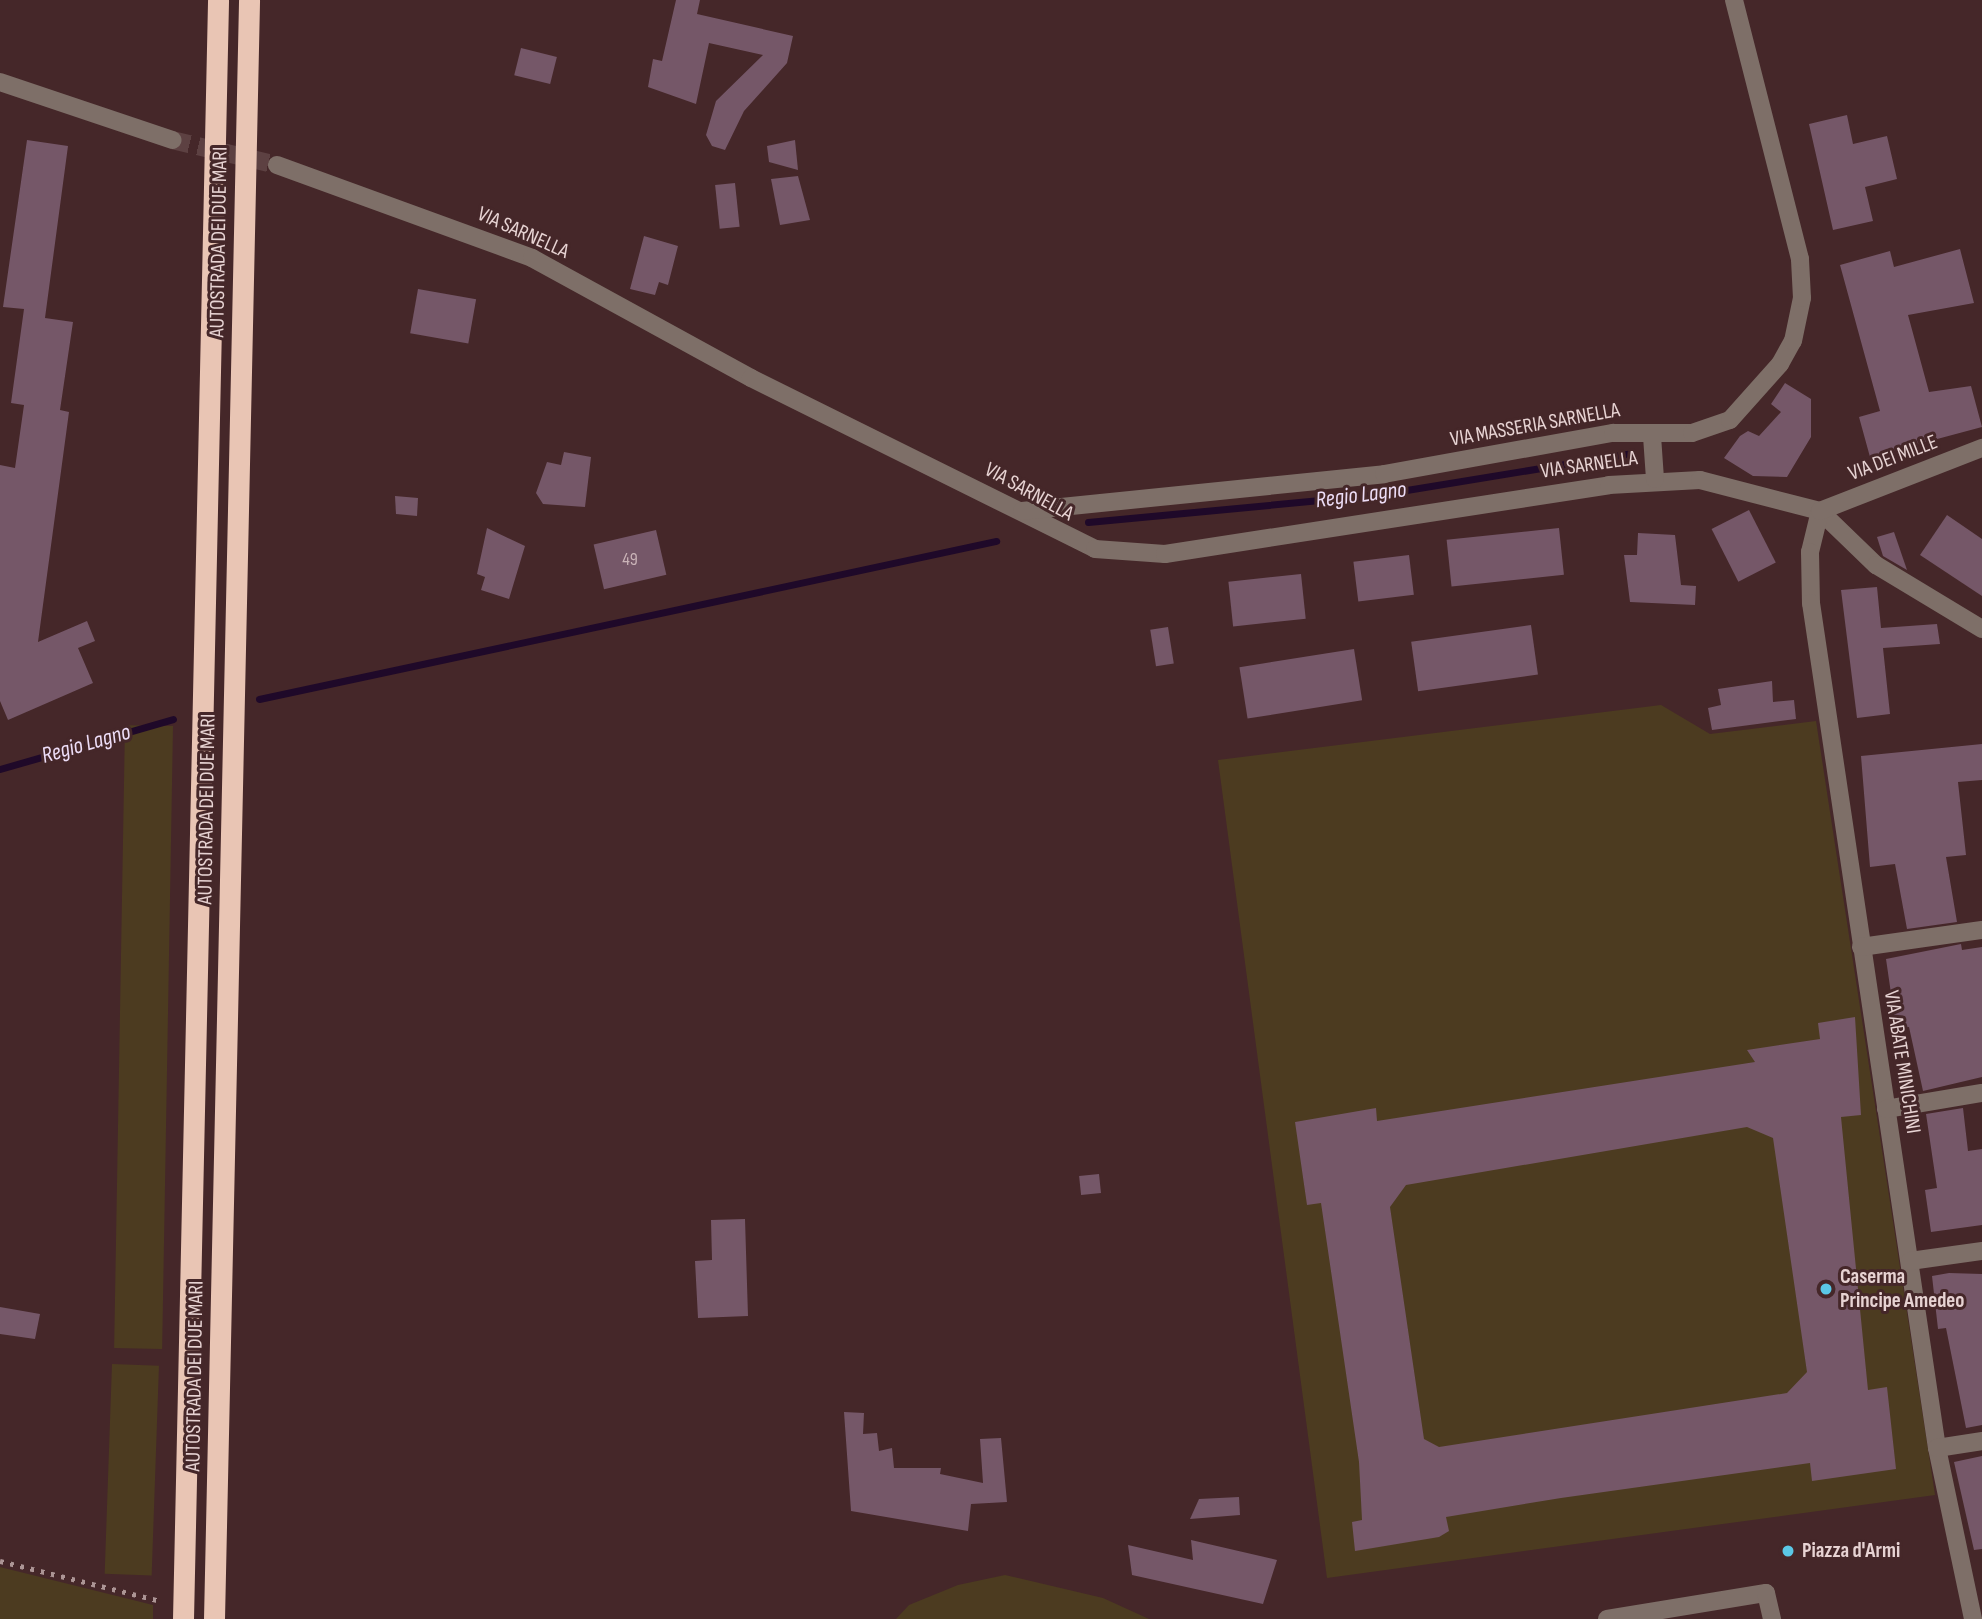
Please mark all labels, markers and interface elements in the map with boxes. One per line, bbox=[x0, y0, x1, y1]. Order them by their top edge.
street label: AUTOSTRADA DEI DUE MARI bbox=[205, 146, 233, 338]
street label: VIA SARNELLA bbox=[473, 202, 573, 264]
street label: VIA MASSERIA SARNELLA bbox=[1448, 398, 1622, 452]
street label: VIA DEI MILLE bbox=[1845, 429, 1941, 487]
street label: VIA SARNELLA bbox=[1539, 446, 1639, 484]
street label: VIA SARNELLA bbox=[980, 457, 1078, 527]
water label: Regio Lagno bbox=[1314, 476, 1408, 514]
house number: 49 bbox=[622, 549, 638, 571]
street label: AUTOSTRADA DEI DUE MARI bbox=[193, 713, 221, 905]
water label: Regio Lagno bbox=[38, 718, 134, 770]
street label: VIA ABATE MINICHINI bbox=[1878, 989, 1926, 1135]
place label: Caserma Principe Amedeo bbox=[1840, 1264, 1964, 1314]
street label: AUTOSTRADA DEI DUE MARI bbox=[181, 1280, 209, 1472]
marker: Caserma Principe Amedeo bbox=[1818, 1281, 1834, 1297]
place label: Piazza d'Armi bbox=[1802, 1538, 1900, 1564]
marker: Piazza d'Armi bbox=[1780, 1543, 1796, 1559]

